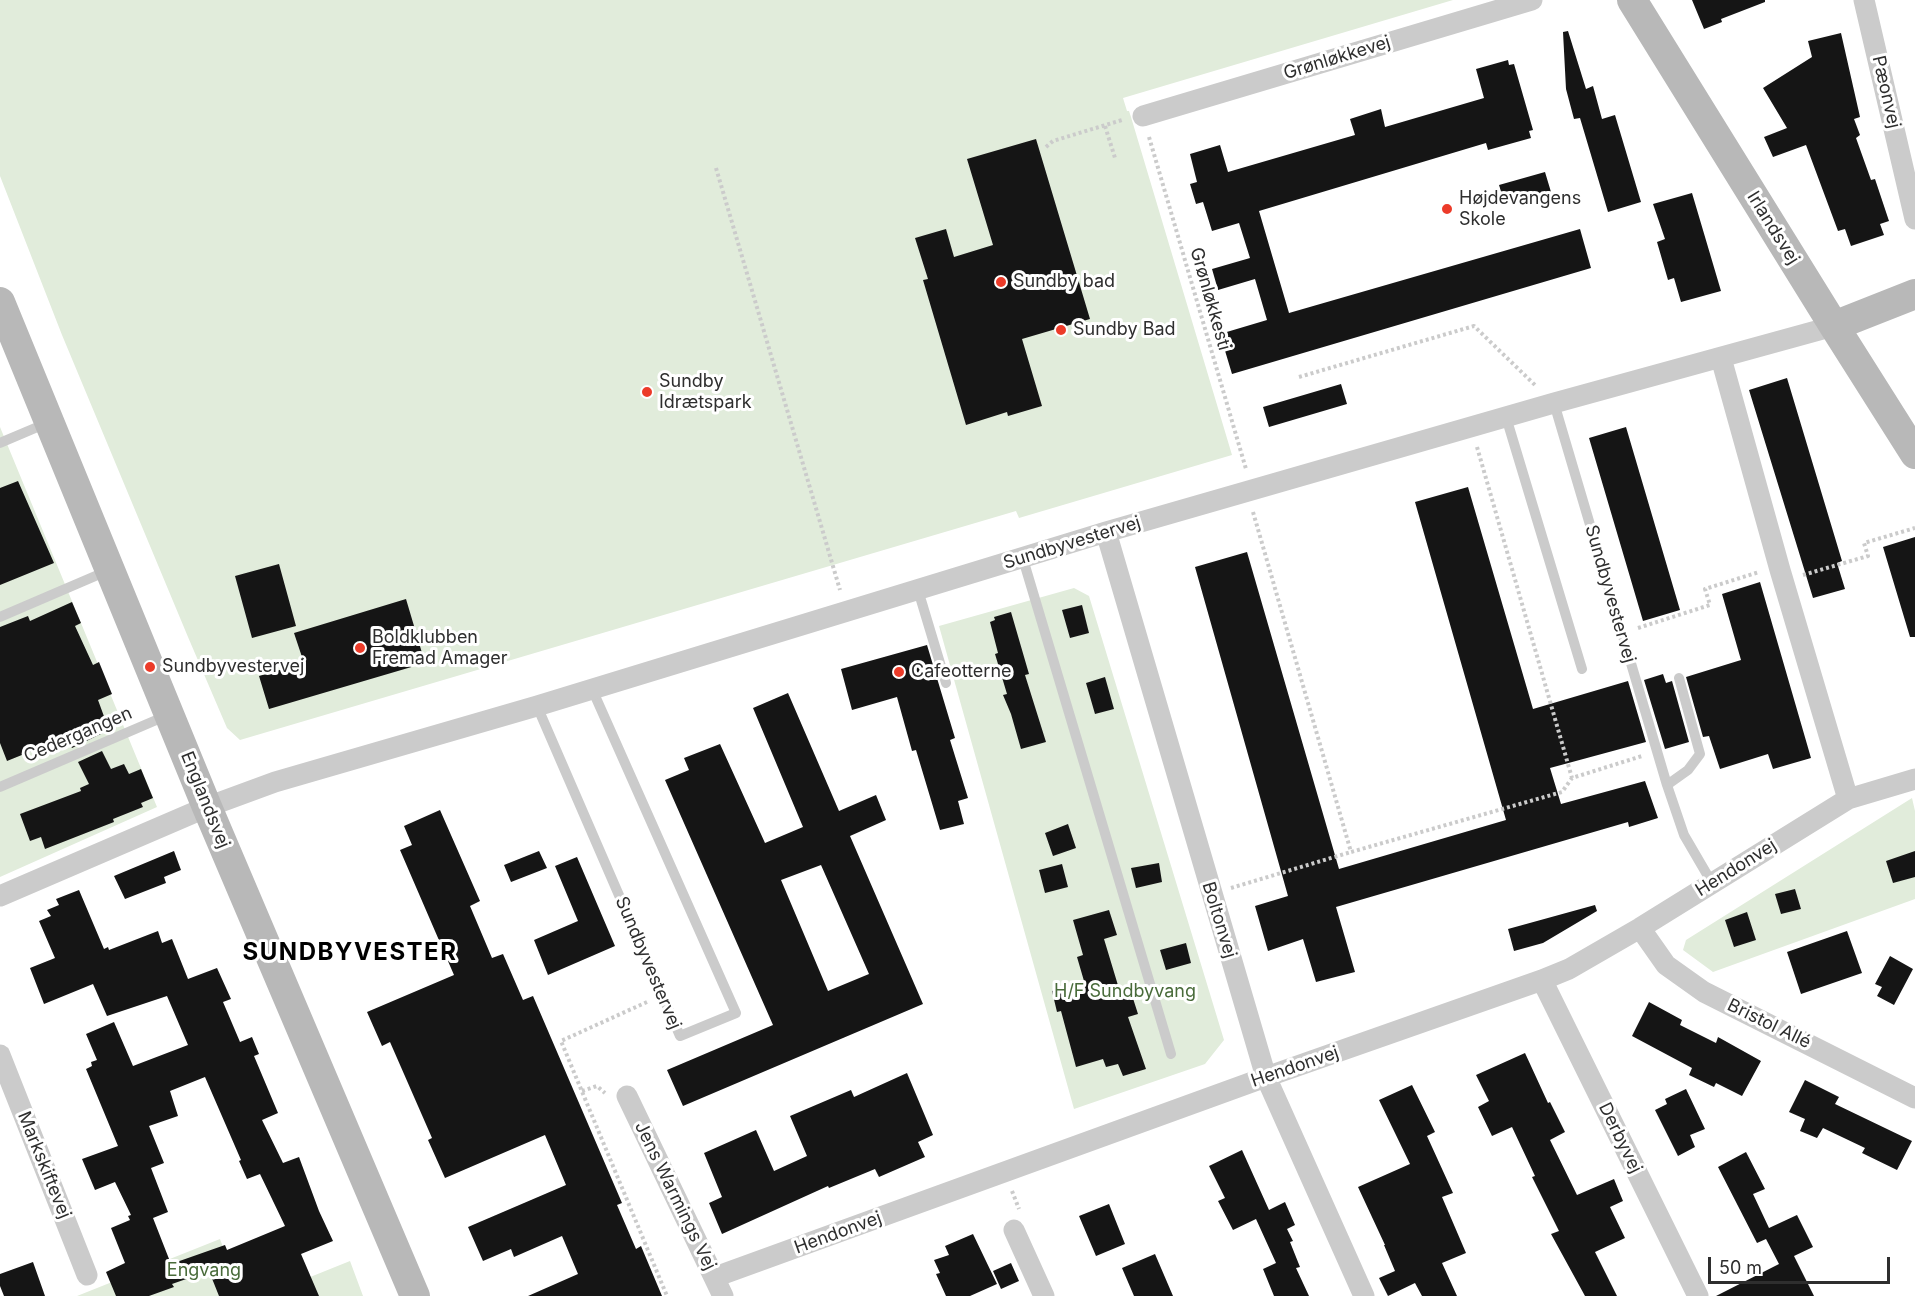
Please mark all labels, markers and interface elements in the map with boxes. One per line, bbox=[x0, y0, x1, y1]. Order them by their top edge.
street label: Grønløkkevej bbox=[1281, 32, 1393, 84]
street label: Pæonvej bbox=[1867, 54, 1905, 130]
street label: Irlandsvej bbox=[1742, 187, 1804, 269]
place label: Højdevangens Skole bbox=[1459, 188, 1581, 230]
marker: Højdevangens Skole bbox=[1440, 202, 1454, 216]
street label: Grønløkkesti bbox=[1185, 245, 1235, 353]
place label: Sundby bad bbox=[1013, 271, 1115, 293]
marker: Sundby bad bbox=[994, 275, 1008, 289]
place label: Sundby Bad bbox=[1073, 319, 1176, 341]
marker: Sundby Bad bbox=[1054, 323, 1068, 337]
place label: Sundby Idrætspark bbox=[659, 371, 752, 413]
marker: Sundby Idrætspark bbox=[640, 385, 654, 399]
street label: Sundbyvestervej bbox=[1001, 512, 1143, 574]
street label: Sundbyvestervej bbox=[1580, 523, 1640, 665]
place label: Boldklubben Fremad Amager bbox=[372, 627, 508, 670]
marker: Boldklubben Fremad Amager bbox=[353, 641, 367, 655]
place label: Sundbyvestervej bbox=[162, 656, 304, 678]
marker: Sundbyvestervej bbox=[143, 660, 157, 674]
place label: Cafeotterne bbox=[911, 661, 1012, 683]
marker: Cafeotterne bbox=[892, 665, 906, 679]
street label: Cedergangen bbox=[21, 702, 135, 768]
street label: Englandsvej bbox=[176, 748, 234, 852]
street label: Hendonvej bbox=[1692, 835, 1780, 901]
street label: Boltonvej bbox=[1197, 879, 1241, 961]
street label: Sundbyvestervej bbox=[610, 893, 686, 1033]
district label: SUNDBYVESTER bbox=[243, 939, 457, 967]
park label: H/F Sundbyvang bbox=[1054, 981, 1196, 1003]
street label: Bristol Allé bbox=[1724, 995, 1814, 1053]
street label: Hendonvej bbox=[1248, 1042, 1342, 1092]
street label: Derbyvej bbox=[1594, 1099, 1646, 1177]
street label: Markskiftevej bbox=[13, 1108, 75, 1222]
street label: Jens Warmings Vej bbox=[630, 1118, 720, 1274]
street label: Hendonvej bbox=[791, 1207, 885, 1259]
scale bar bbox=[1711, 1245, 1892, 1283]
text: 50 m bbox=[1719, 1257, 1762, 1278]
park label: Engvang bbox=[167, 1260, 241, 1282]

